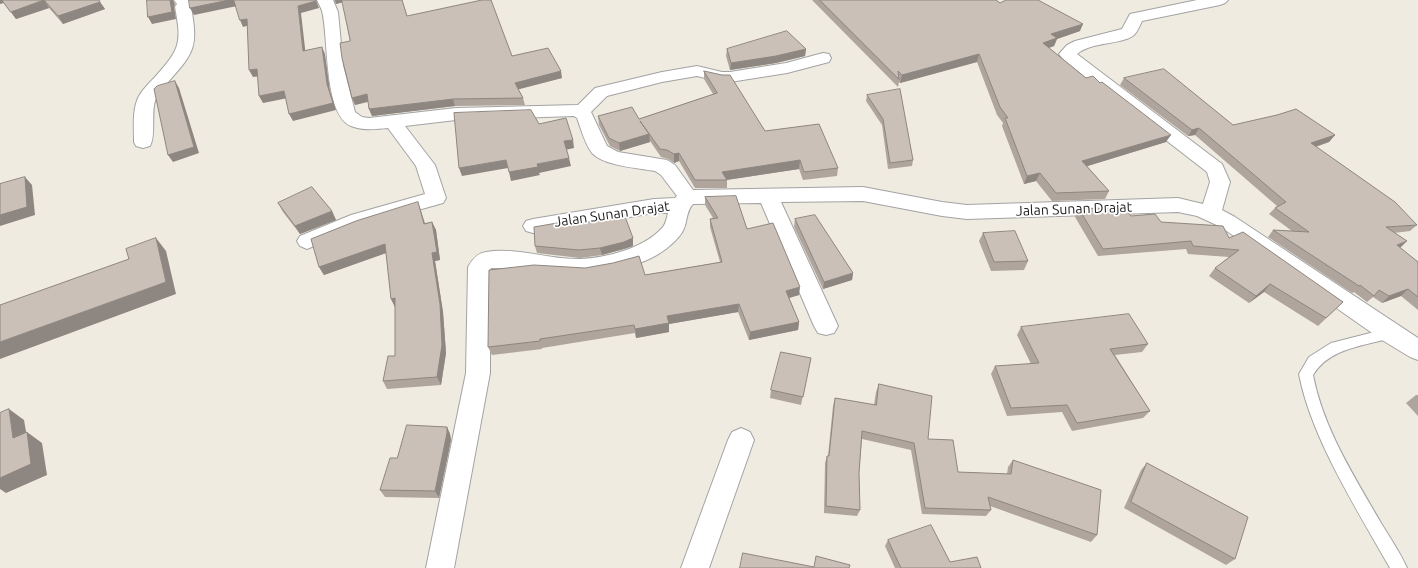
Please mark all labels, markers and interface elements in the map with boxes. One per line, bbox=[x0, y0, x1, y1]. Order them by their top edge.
street label: Jalan Sunan Drajat bbox=[553, 198, 671, 230]
street label: Jalan Sunan Drajat bbox=[1016, 199, 1132, 219]

